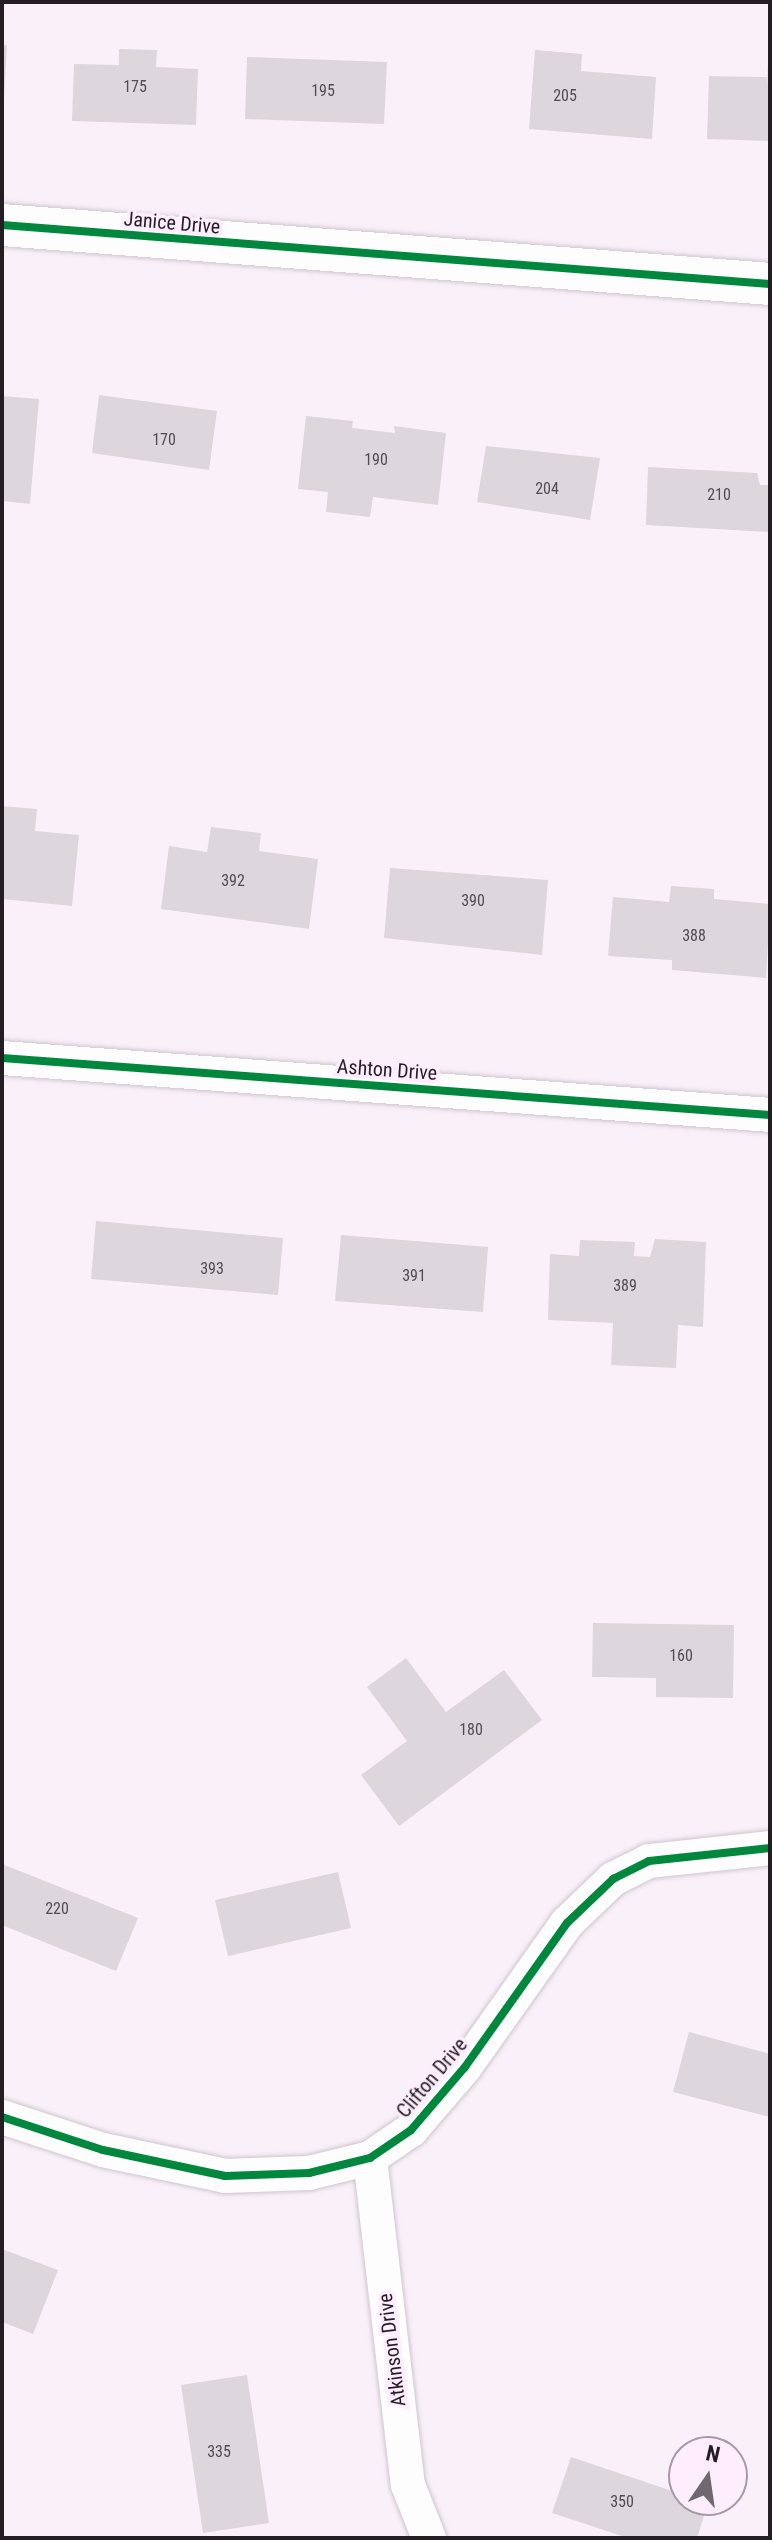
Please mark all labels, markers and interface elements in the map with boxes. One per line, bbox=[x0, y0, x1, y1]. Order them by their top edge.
house number: 175 bbox=[123, 77, 147, 97]
house number: 195 bbox=[311, 81, 335, 101]
house number: 205 bbox=[553, 86, 577, 106]
street label: Janice Drive bbox=[123, 207, 221, 239]
house number: 170 bbox=[152, 430, 176, 450]
house number: 190 bbox=[364, 450, 388, 470]
house number: 204 bbox=[535, 479, 559, 499]
house number: 210 bbox=[707, 485, 731, 505]
house number: 392 bbox=[221, 871, 245, 891]
house number: 390 bbox=[461, 891, 485, 911]
house number: 388 bbox=[682, 926, 706, 946]
street label: Ashton Drive bbox=[336, 1055, 438, 1085]
house number: 393 bbox=[200, 1259, 224, 1279]
house number: 391 bbox=[402, 1266, 426, 1286]
house number: 389 bbox=[613, 1276, 637, 1296]
house number: 160 bbox=[669, 1646, 693, 1666]
house number: 180 bbox=[459, 1720, 483, 1740]
house number: 220 bbox=[45, 1899, 69, 1919]
street label: Clifton Drive bbox=[392, 2033, 472, 2123]
street label: Atkinson Drive bbox=[373, 2292, 411, 2408]
north arrow bbox=[668, 2436, 748, 2516]
text: N bbox=[704, 2440, 722, 2468]
house number: 335 bbox=[207, 2442, 231, 2462]
house number: 350 bbox=[610, 2492, 634, 2512]

